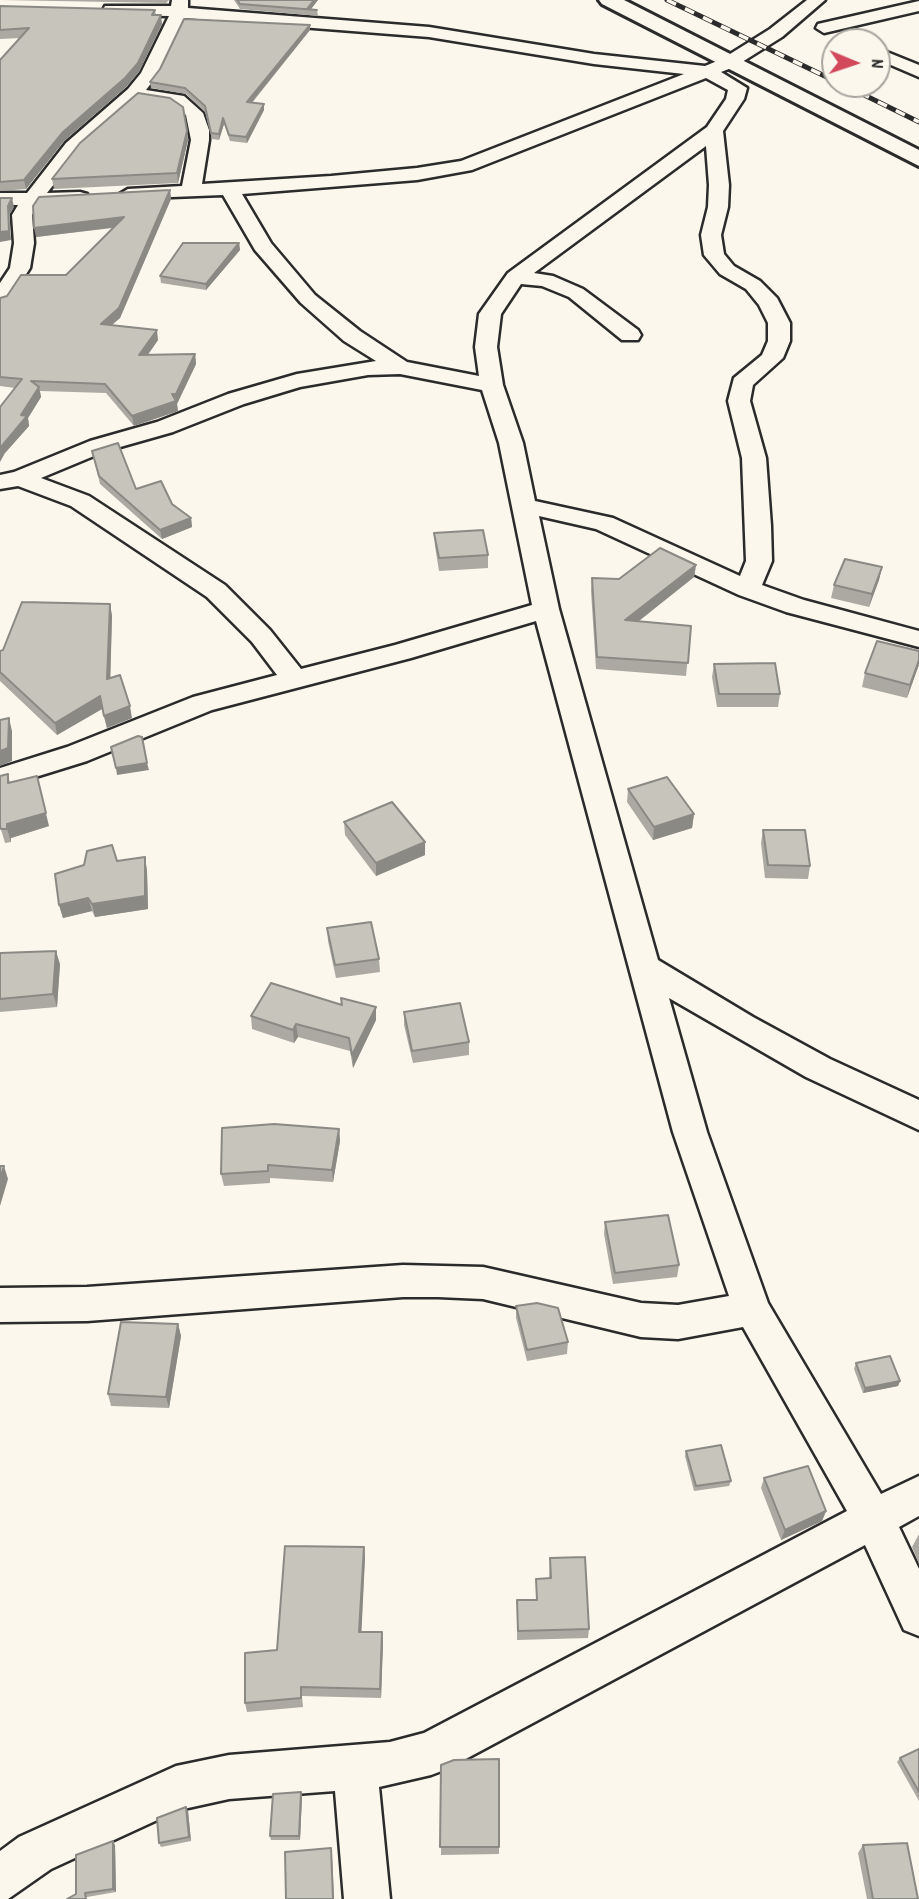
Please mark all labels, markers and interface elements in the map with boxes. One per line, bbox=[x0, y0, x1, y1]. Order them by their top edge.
north arrow bbox=[821, 28, 891, 98]
text: N bbox=[862, 59, 889, 69]

